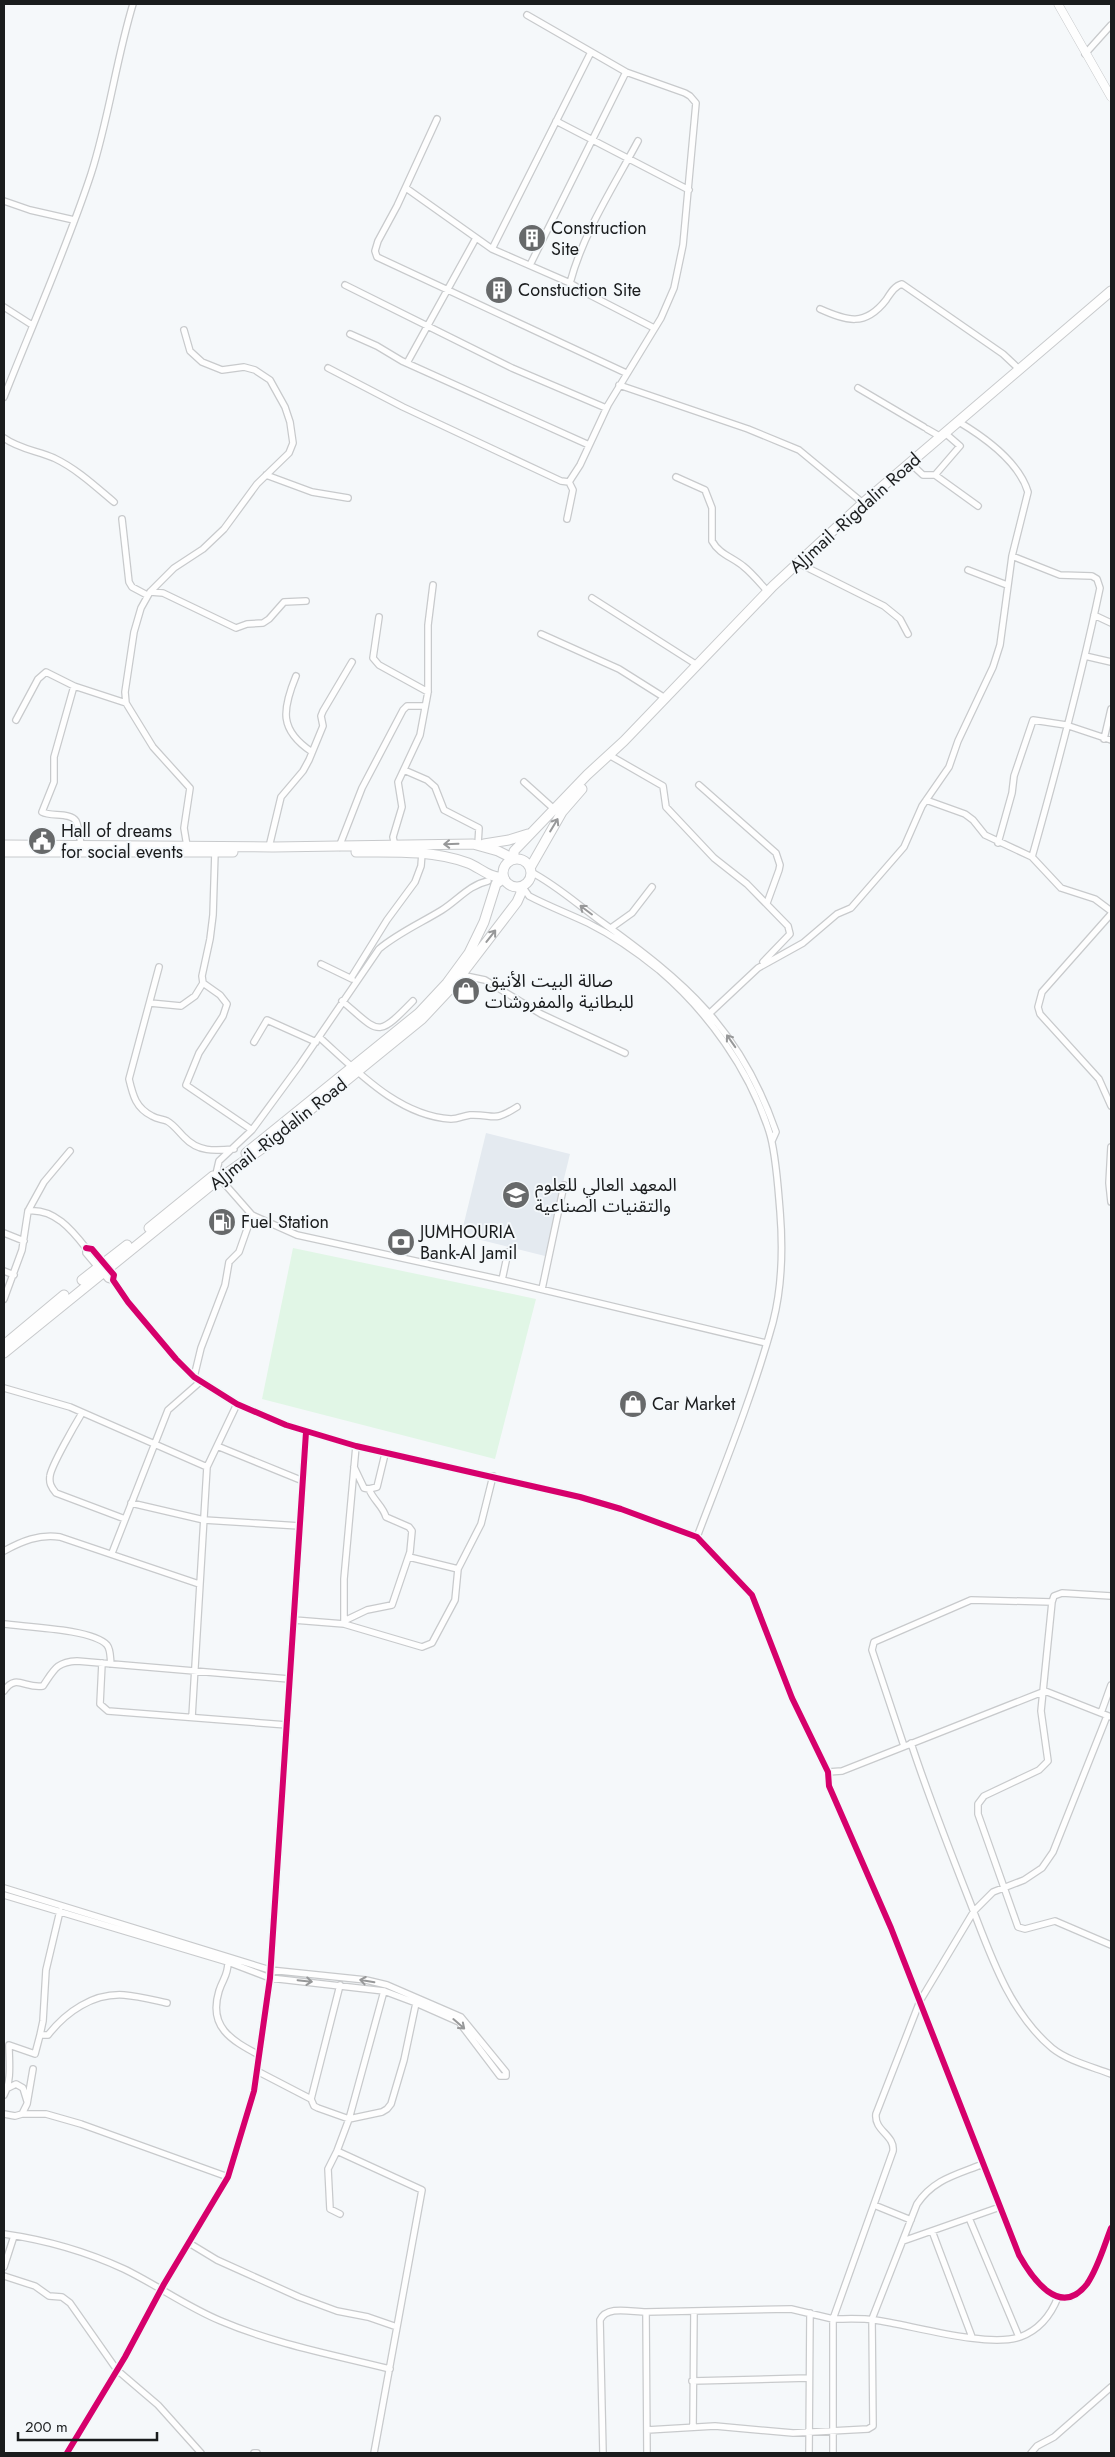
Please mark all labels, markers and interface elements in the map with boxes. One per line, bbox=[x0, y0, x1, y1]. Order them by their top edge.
place label: Construction Site bbox=[551, 215, 647, 262]
building icon: Construction Site bbox=[517, 223, 547, 253]
building icon: Constuction Site bbox=[484, 275, 514, 305]
place label: Constuction Site bbox=[518, 277, 641, 303]
street label: AJjmail -Rigdalin Road bbox=[784, 447, 926, 579]
place label: Hall of dreams for social events bbox=[61, 818, 183, 865]
one-way arrow bbox=[549, 819, 559, 833]
public building icon: Hall of dreams for social events bbox=[27, 826, 57, 856]
one-way arrow bbox=[443, 840, 459, 849]
one-way arrow bbox=[580, 904, 593, 915]
one-way arrow bbox=[486, 929, 496, 943]
place label: صالة البيت الأنيق للبطانية والمفروشات bbox=[485, 968, 634, 1015]
shop icon: صالة البيت الأنيق للبطانية والمفروشات bbox=[451, 976, 481, 1006]
one-way arrow bbox=[726, 1034, 736, 1048]
street label: AJjmail -Rigdalin Road bbox=[203, 1072, 353, 1196]
place label: المعهد العالي للعلوم والتقنيات الصناعية bbox=[535, 1172, 677, 1219]
school or university icon: المعهد العالي للعلوم والتقنيات الصناعية bbox=[501, 1180, 531, 1210]
fuel station icon: Fuel Station bbox=[207, 1207, 237, 1237]
place label: Fuel Station bbox=[241, 1209, 329, 1235]
place label: JUMHOURIA Bank-Al Jamil bbox=[418, 1219, 517, 1266]
bank icon: JUMHOURIA Bank-Al Jamil bbox=[386, 1227, 416, 1257]
shop icon: Car Market bbox=[618, 1389, 648, 1419]
place label: Car Market bbox=[652, 1391, 736, 1417]
one-way arrow bbox=[297, 1976, 313, 1986]
one-way arrow bbox=[359, 1976, 375, 1986]
one-way arrow bbox=[453, 2019, 466, 2030]
scale bar bbox=[18, 2410, 156, 2442]
text: 200 m bbox=[25, 2416, 68, 2438]

